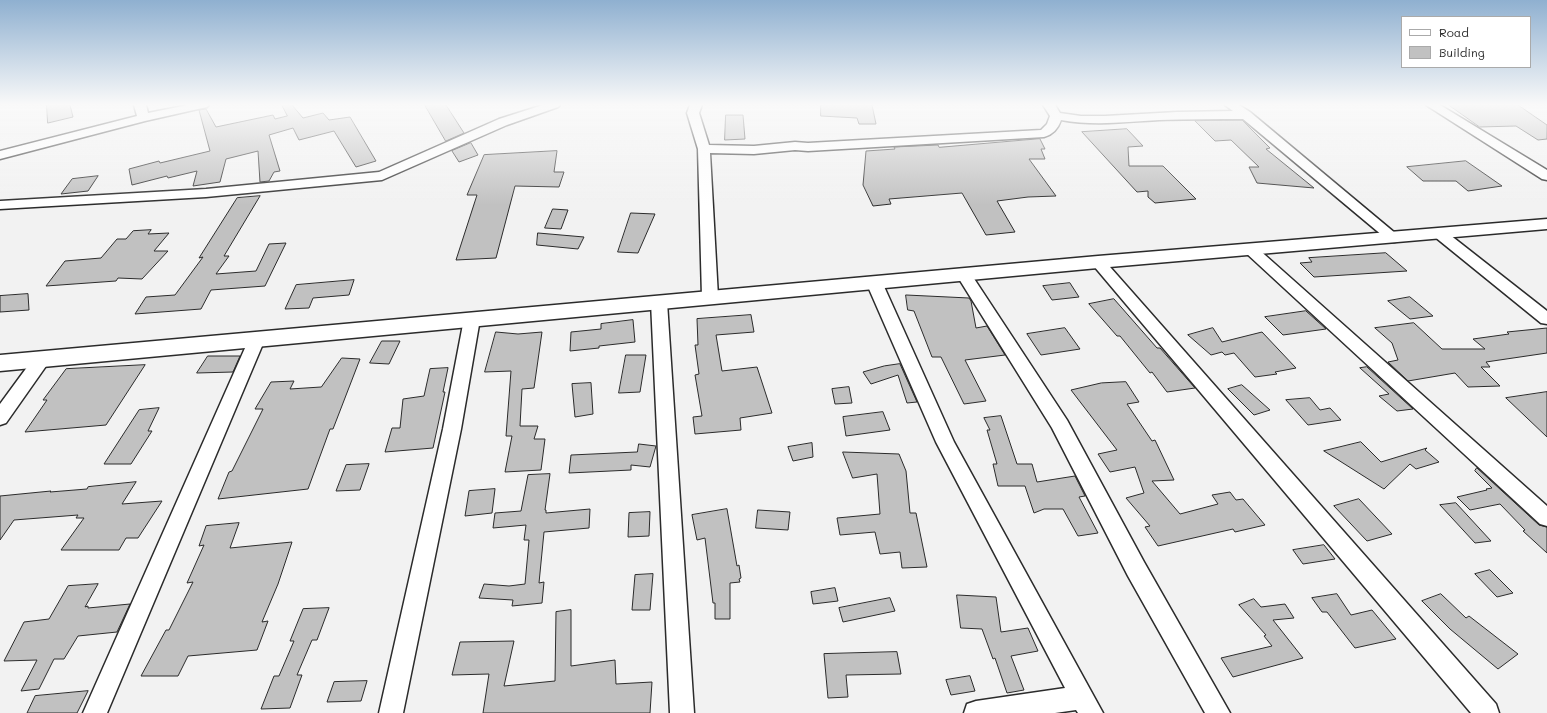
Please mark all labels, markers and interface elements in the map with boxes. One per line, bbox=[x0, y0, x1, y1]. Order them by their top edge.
legend bbox=[1401, 16, 1531, 68]
text: Road bbox=[1439, 24, 1469, 40]
text: Building bbox=[1439, 44, 1485, 60]

